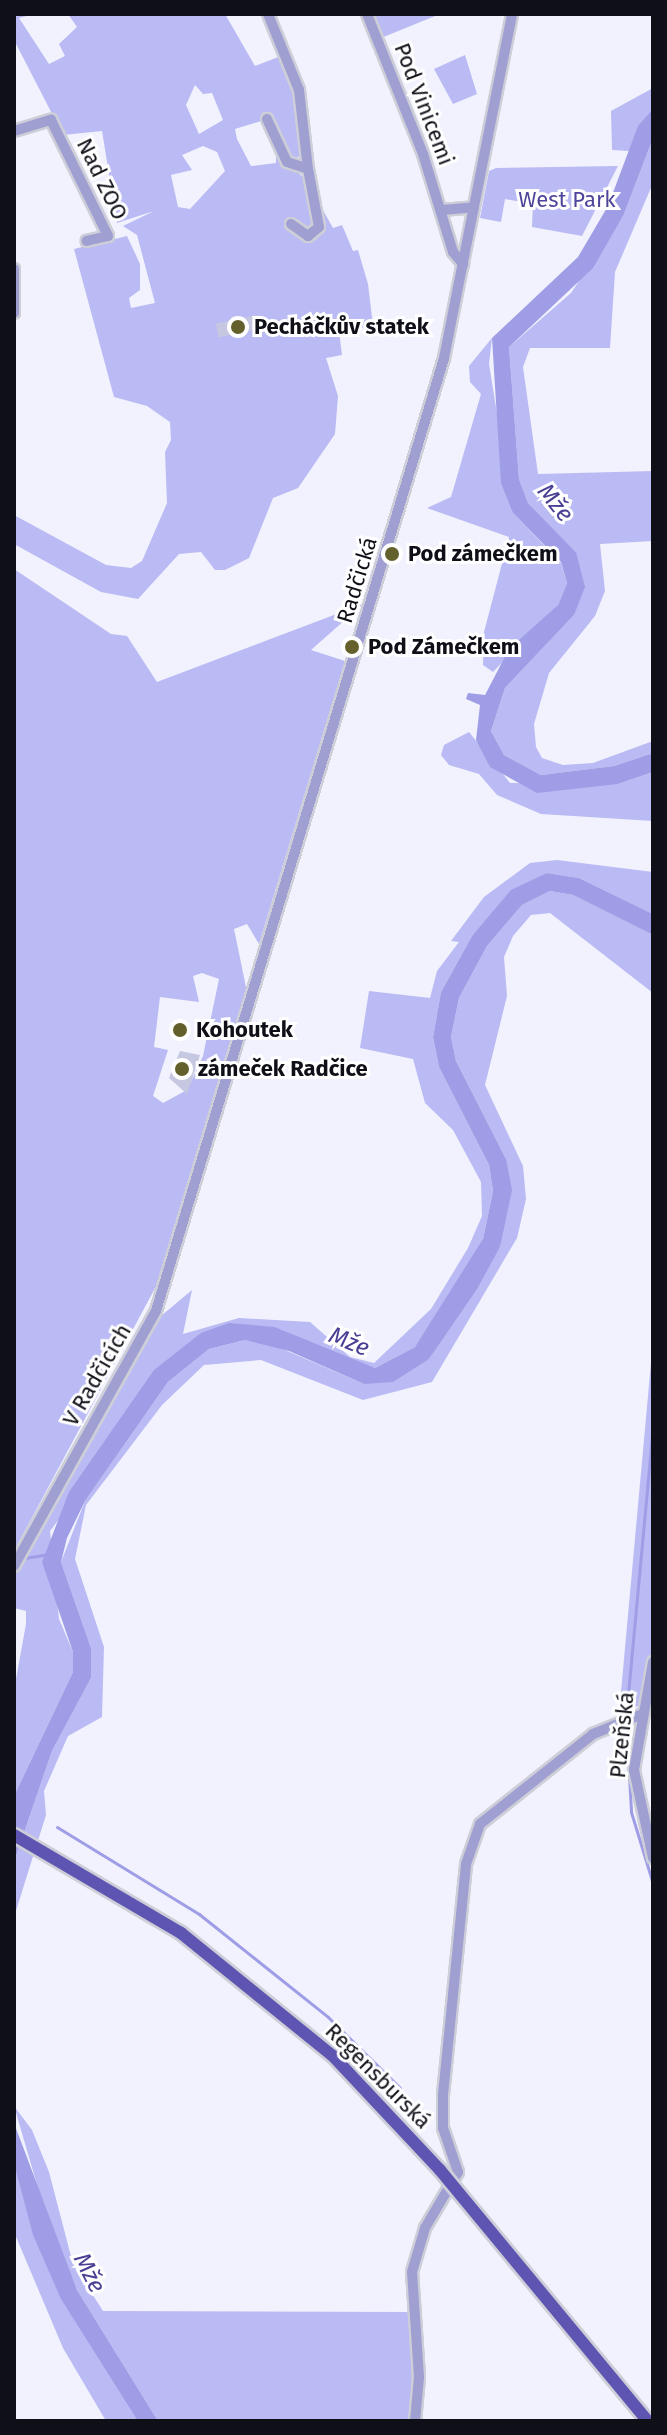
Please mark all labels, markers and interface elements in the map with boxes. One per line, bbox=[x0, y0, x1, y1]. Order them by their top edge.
street label: Pod Vinicemi bbox=[389, 39, 459, 169]
street label: Nad ZOO bbox=[71, 134, 133, 224]
park label: West Park bbox=[518, 187, 616, 213]
place label: Pecháčkův statek bbox=[254, 314, 429, 340]
marker: Pecháčkův statek bbox=[229, 318, 247, 336]
water label: Mže bbox=[531, 478, 579, 528]
street label: Radčická bbox=[331, 534, 383, 626]
place label: Pod zámečkem bbox=[408, 541, 557, 567]
marker: Pod zámečkem bbox=[383, 545, 401, 563]
place label: Pod Zámečkem bbox=[368, 634, 519, 660]
marker: Pod Zámečkem bbox=[343, 638, 361, 656]
place label: Kohoutek bbox=[196, 1017, 293, 1043]
marker: Kohoutek bbox=[171, 1021, 189, 1039]
place label: zámeček Radčice bbox=[198, 1056, 368, 1082]
marker: zámeček Radčice bbox=[173, 1060, 191, 1078]
street label: V Radčicích bbox=[57, 1319, 137, 1431]
water label: Mže bbox=[325, 1321, 373, 1363]
street label: Plzeňská bbox=[604, 1690, 640, 1780]
street label: Regensburská bbox=[320, 2018, 436, 2134]
water label: Mže bbox=[67, 2248, 111, 2298]

